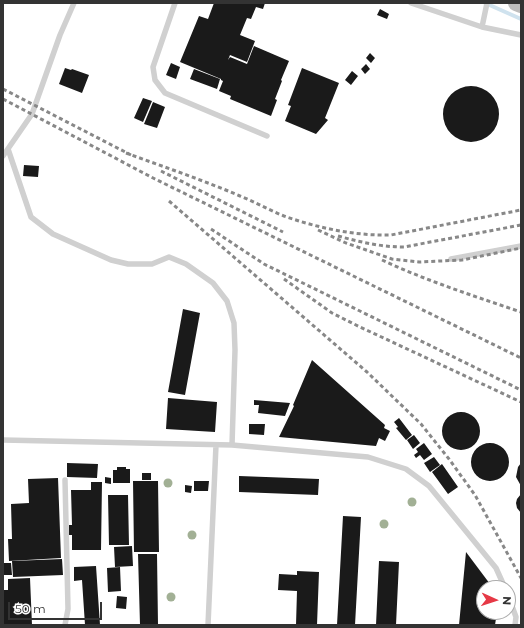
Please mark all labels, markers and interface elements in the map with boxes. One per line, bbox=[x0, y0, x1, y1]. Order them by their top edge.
north arrow bbox=[476, 580, 516, 620]
scale bar bbox=[10, 594, 104, 620]
text: N bbox=[500, 596, 514, 605]
text: 50 m bbox=[15, 601, 46, 616]

